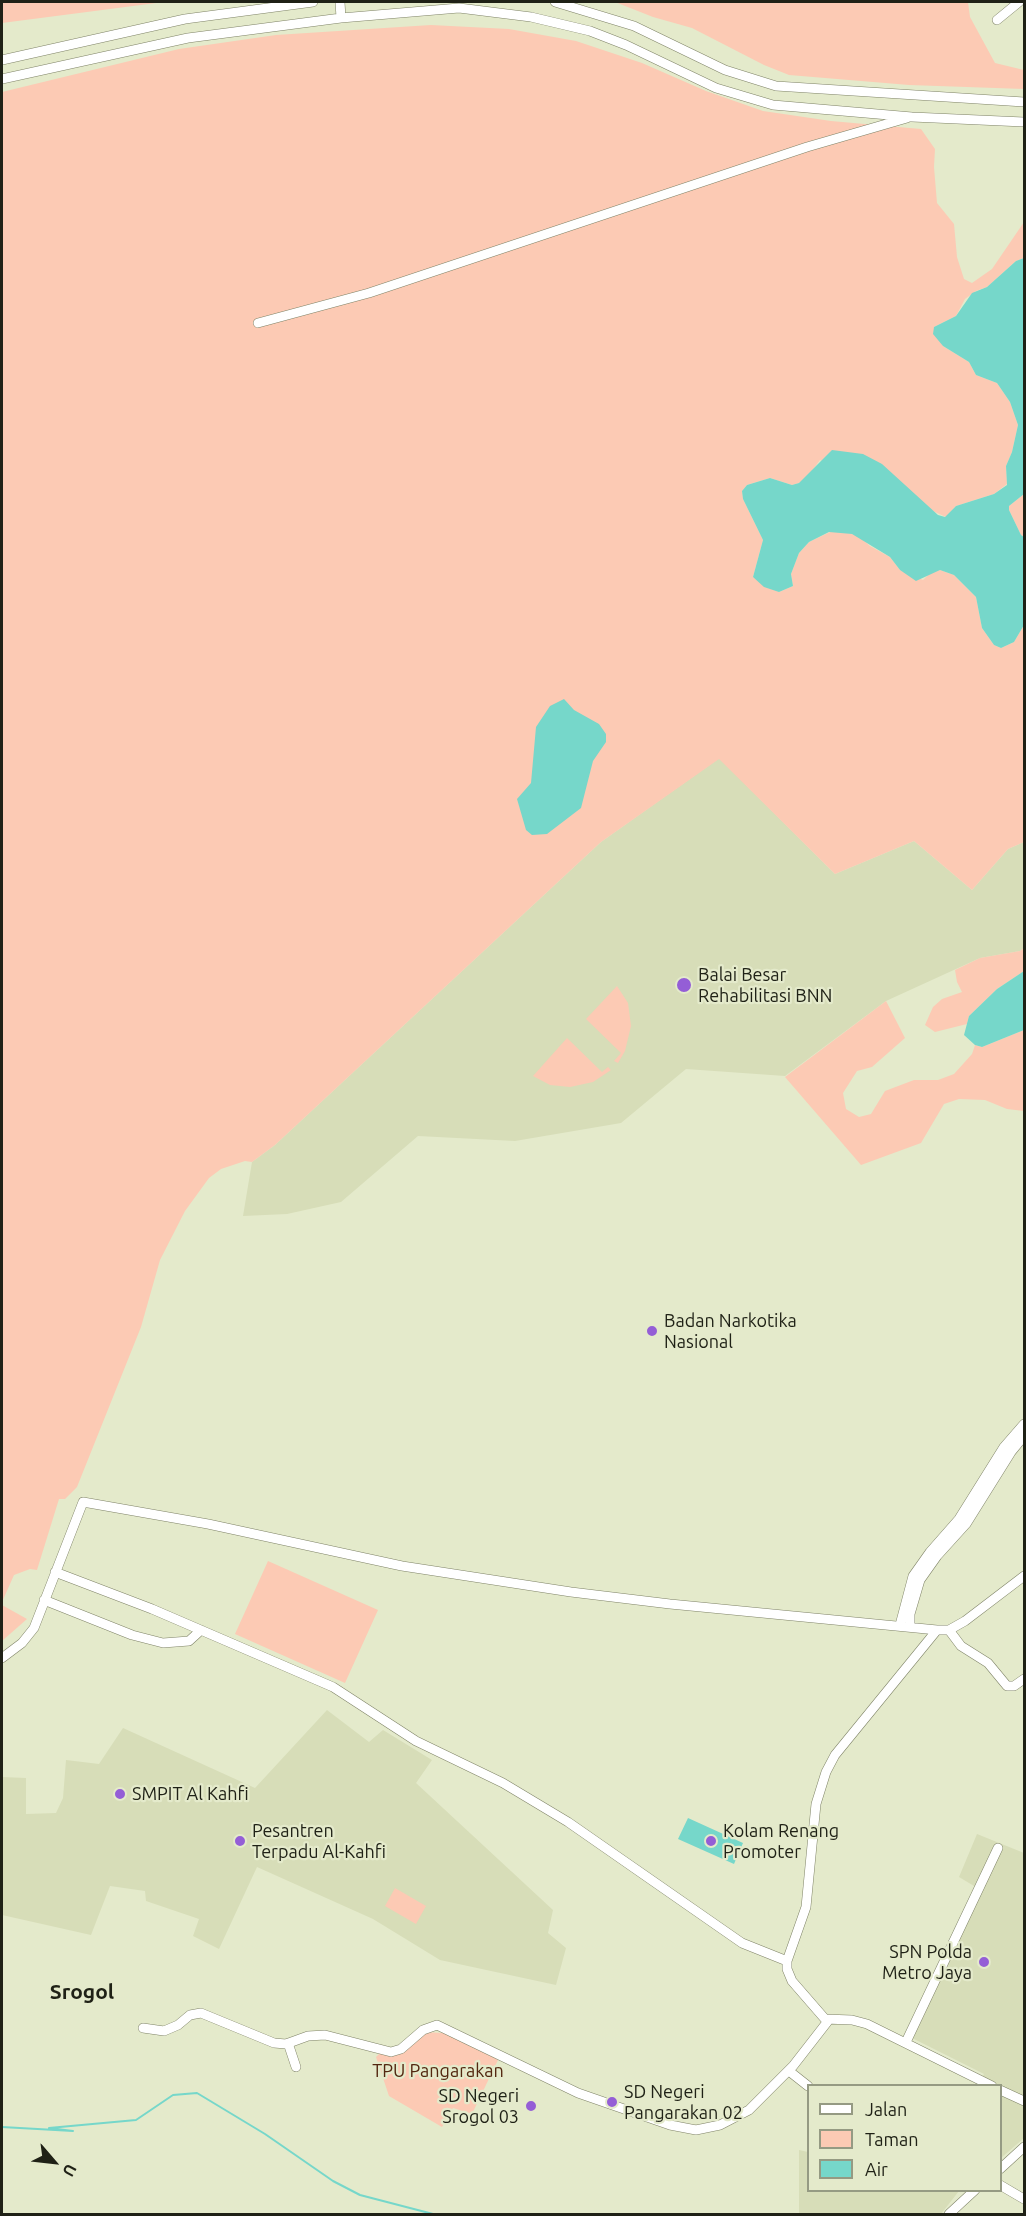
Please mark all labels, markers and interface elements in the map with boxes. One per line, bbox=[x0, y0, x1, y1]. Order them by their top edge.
place label: Balai Besar Rehabilitasi BNN bbox=[698, 964, 832, 1006]
marker: Balai Besar Rehabilitasi BNN bbox=[675, 976, 693, 994]
place label: Badan Narkotika Nasional bbox=[664, 1310, 797, 1352]
marker: Badan Narkotika Nasional bbox=[645, 1324, 659, 1338]
place label: SMPIT Al Kahfi bbox=[132, 1783, 249, 1805]
marker: SMPIT Al Kahfi bbox=[113, 1787, 127, 1801]
place label: Pesantren Terpadu Al-Kahfi bbox=[252, 1820, 386, 1862]
place label: Kolam Renang Promoter bbox=[723, 1820, 839, 1862]
marker: Pesantren Terpadu Al-Kahfi bbox=[233, 1834, 247, 1848]
marker: Kolam Renang Promoter bbox=[704, 1834, 718, 1848]
place label: SPN Polda Metro Jaya bbox=[882, 1941, 972, 1984]
marker: SPN Polda Metro Jaya bbox=[977, 1955, 991, 1969]
district label: Srogol bbox=[50, 1979, 114, 2005]
park label: TPU Pangarakan bbox=[372, 2060, 504, 2082]
place label: SD Negeri Pangarakan 02 bbox=[624, 2081, 743, 2124]
legend bbox=[807, 2084, 1002, 2192]
place label: SD Negeri Srogol 03 bbox=[438, 2085, 519, 2128]
marker: SD Negeri Pangarakan 02 bbox=[605, 2095, 619, 2109]
marker: SD Negeri Srogol 03 bbox=[524, 2099, 538, 2113]
text: Jalan bbox=[865, 2099, 907, 2119]
text: Taman bbox=[865, 2129, 919, 2149]
north arrow bbox=[24, 2132, 84, 2192]
text: Air bbox=[865, 2159, 888, 2179]
text: U bbox=[59, 2161, 80, 2180]

